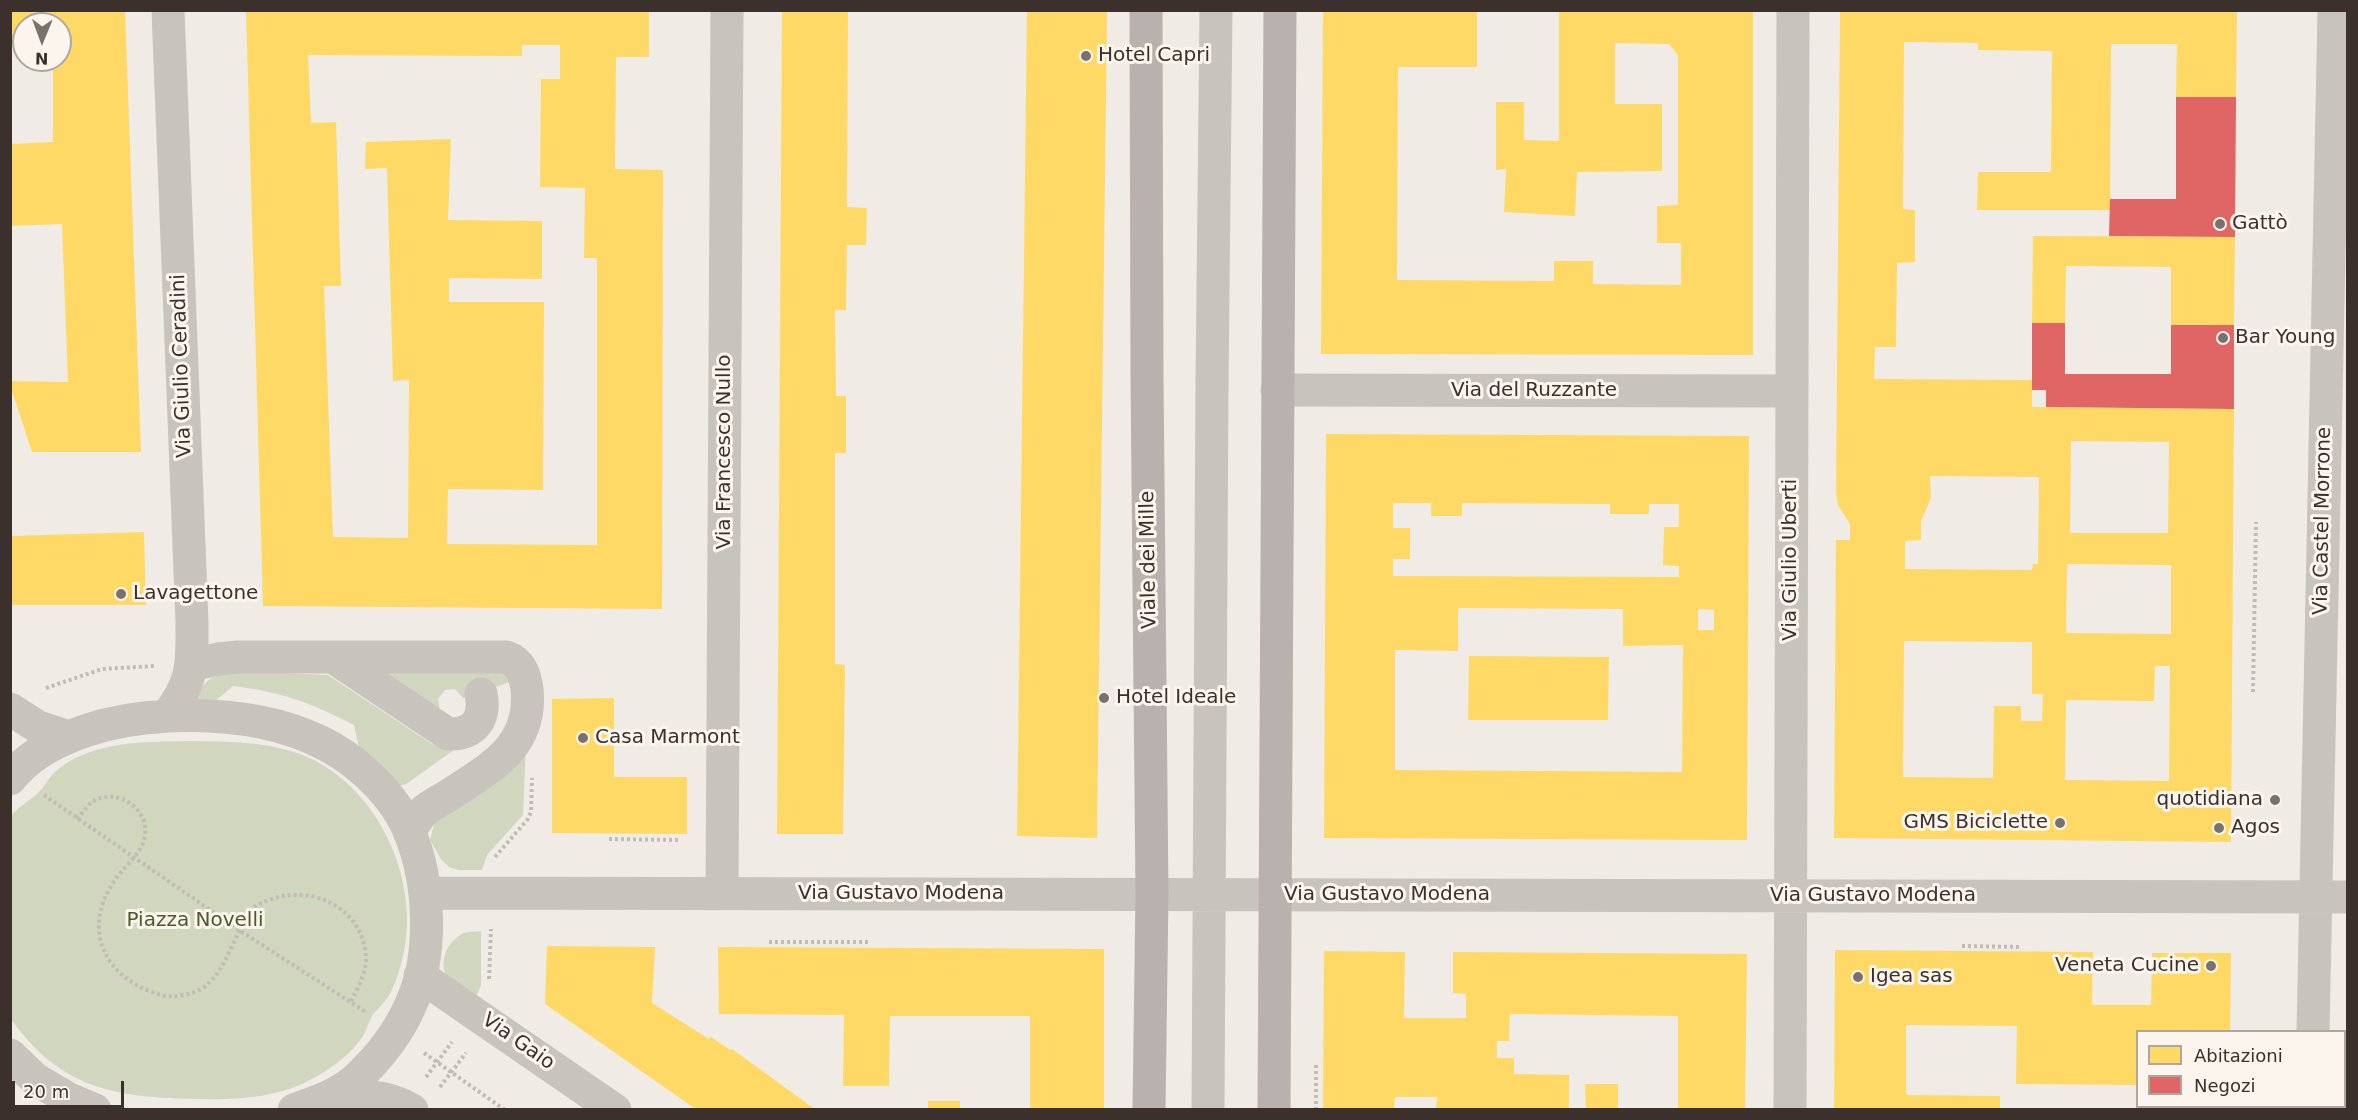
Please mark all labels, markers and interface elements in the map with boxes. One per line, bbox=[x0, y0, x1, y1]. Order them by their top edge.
north arrow bbox=[12, 12, 72, 72]
place label: Hotel Capri bbox=[1098, 44, 1210, 68]
text: N bbox=[35, 49, 49, 68]
marker: Hotel Capri bbox=[1079, 49, 1093, 63]
place label: Gattò bbox=[2232, 212, 2288, 236]
marker: Gattò bbox=[2213, 217, 2227, 231]
street label: Via Giulio Ceradini bbox=[167, 274, 197, 458]
place label: Bar Young bbox=[2235, 326, 2335, 350]
marker: Bar Young bbox=[2216, 331, 2230, 345]
street label: Via Francesco Nullo bbox=[713, 355, 737, 549]
street label: Via del Ruzzante bbox=[1451, 379, 1617, 403]
street label: Via Castel Morrone bbox=[2309, 427, 2337, 615]
street label: Via Giulio Uberti bbox=[1779, 479, 1803, 641]
street label: Viale dei Mille bbox=[1136, 491, 1162, 629]
place label: Lavagettone bbox=[133, 582, 258, 606]
marker: Lavagettone bbox=[114, 587, 128, 601]
place label: Hotel Ideale bbox=[1116, 686, 1236, 710]
marker: Hotel Ideale bbox=[1097, 691, 1111, 705]
place label: Casa Marmont bbox=[595, 726, 740, 750]
marker: Casa Marmont bbox=[576, 731, 590, 745]
place label: quotidiana bbox=[2157, 788, 2263, 812]
marker: quotidiana bbox=[2268, 793, 2282, 807]
place label: GMS Biciclette bbox=[1904, 811, 2048, 835]
marker: GMS Biciclette bbox=[2053, 816, 2067, 830]
place label: Agos bbox=[2231, 816, 2280, 840]
marker: Agos bbox=[2212, 821, 2226, 835]
street label: Via Gustavo Modena bbox=[798, 882, 1004, 906]
street label: Via Gustavo Modena bbox=[1284, 883, 1490, 907]
street label: Via Gustavo Modena bbox=[1770, 884, 1976, 908]
park label: Piazza Novelli bbox=[126, 909, 264, 933]
place label: Veneta Cucine bbox=[2055, 954, 2199, 978]
marker: Veneta Cucine bbox=[2204, 959, 2218, 973]
place label: Igea sas bbox=[1870, 965, 1953, 989]
marker: Igea sas bbox=[1851, 970, 1865, 984]
street label: Via Gaio bbox=[477, 1008, 559, 1076]
legend bbox=[2136, 1030, 2346, 1108]
text: Abitazioni bbox=[2194, 1045, 2283, 1066]
scale bar bbox=[15, 1069, 128, 1107]
text: Negozi bbox=[2194, 1075, 2255, 1096]
text: 20 m bbox=[23, 1081, 69, 1102]

